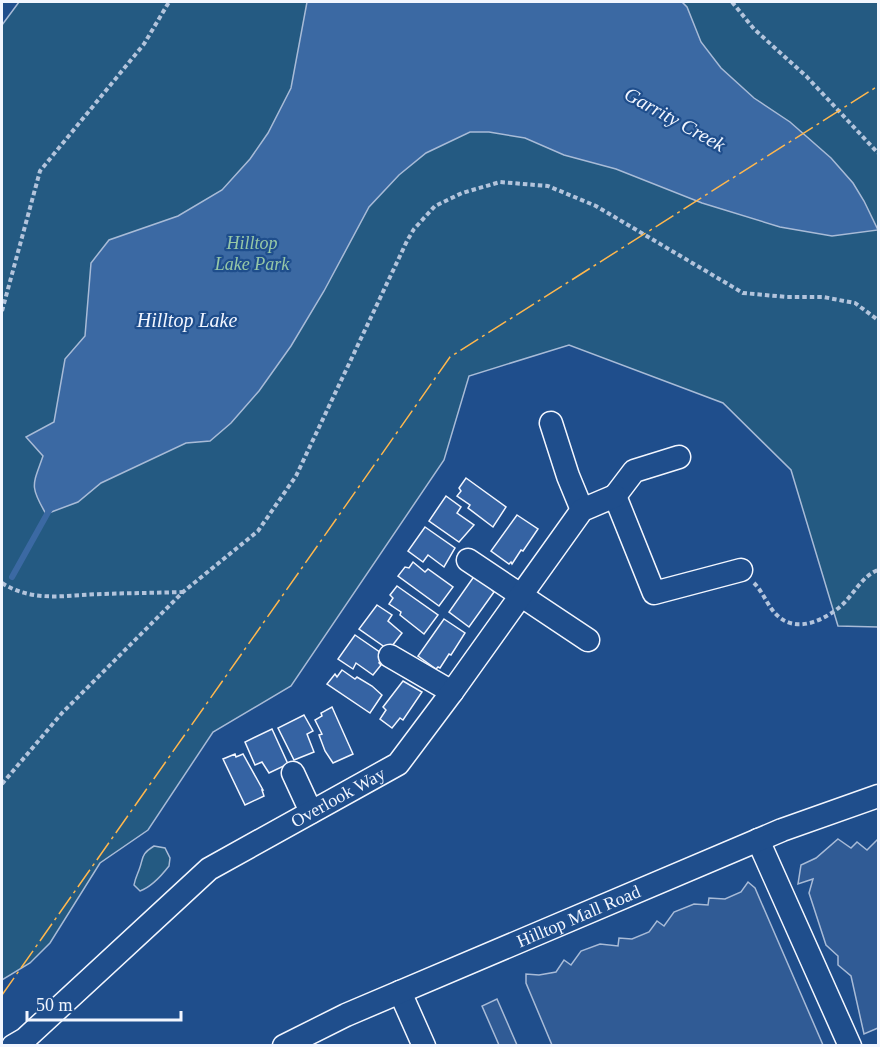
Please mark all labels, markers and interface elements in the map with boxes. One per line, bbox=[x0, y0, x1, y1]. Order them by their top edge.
water label: Garrity Creek bbox=[620, 82, 730, 157]
park label: Hilltop Lake Park bbox=[214, 233, 290, 274]
water label: Hilltop Lake bbox=[136, 309, 237, 332]
street label: Overlook Way bbox=[287, 763, 389, 832]
street label: Hilltop Mall Road bbox=[514, 881, 643, 951]
scale bar bbox=[27, 984, 182, 1022]
text: 50 m bbox=[36, 995, 73, 1015]

